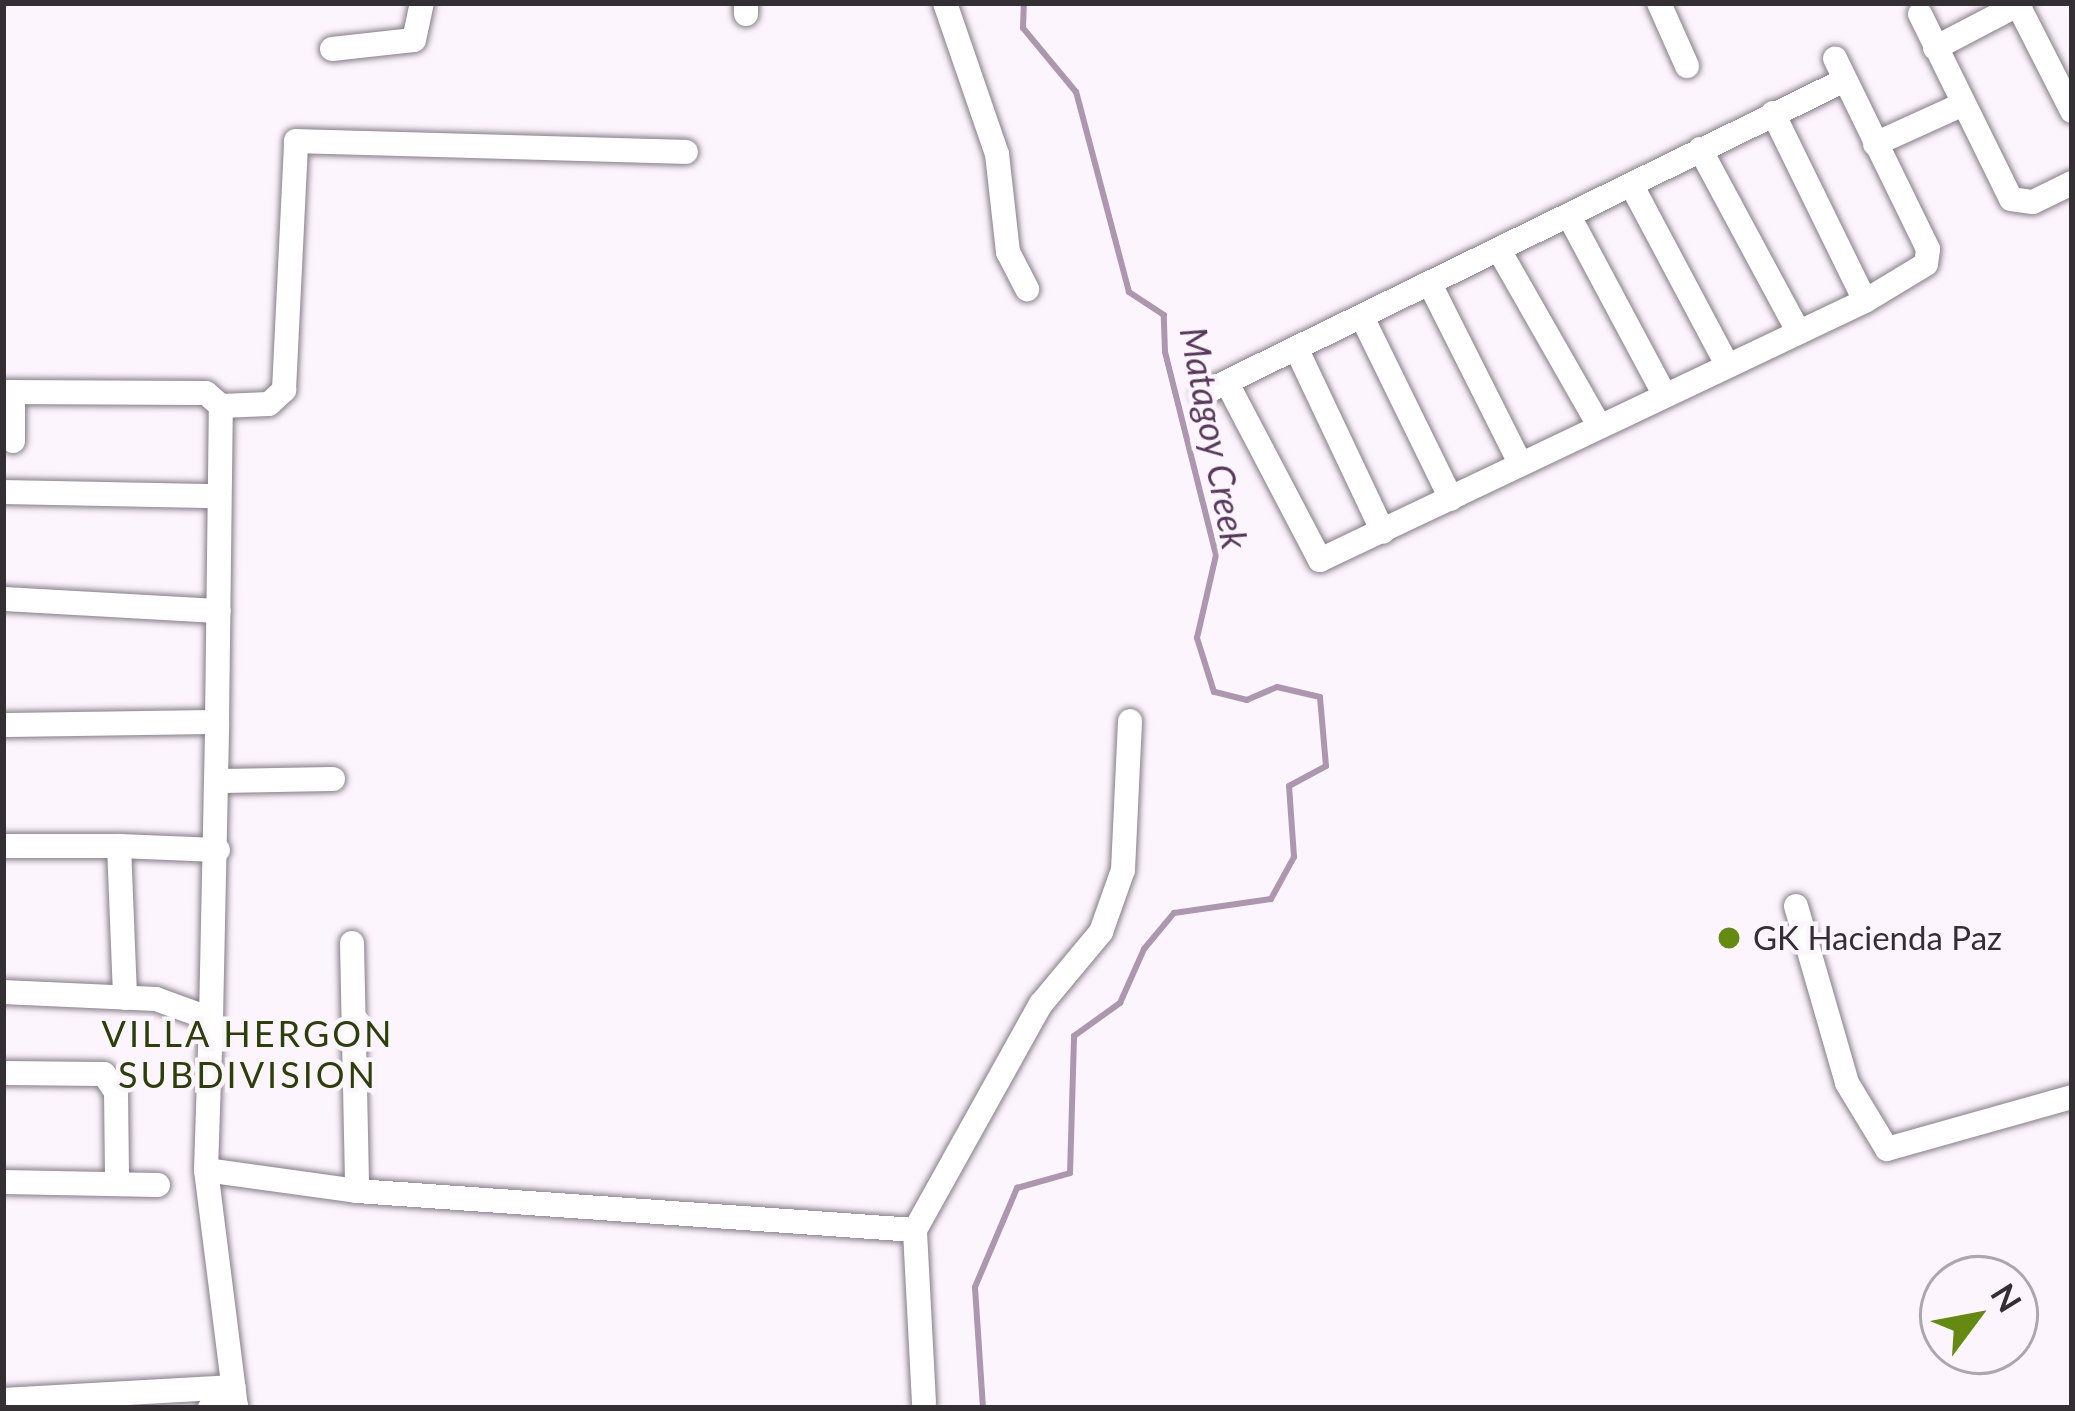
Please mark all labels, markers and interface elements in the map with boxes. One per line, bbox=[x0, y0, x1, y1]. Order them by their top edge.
water label: Matagoy Creek bbox=[1171, 323, 1257, 553]
place label: GK Hacienda Paz bbox=[1753, 918, 2002, 958]
marker: GK Hacienda Paz bbox=[1716, 925, 1742, 951]
district label: VILLA HERGON SUBDIVISION bbox=[101, 1011, 395, 1096]
north arrow bbox=[1919, 1255, 2039, 1375]
text: N bbox=[1983, 1276, 2031, 1319]

